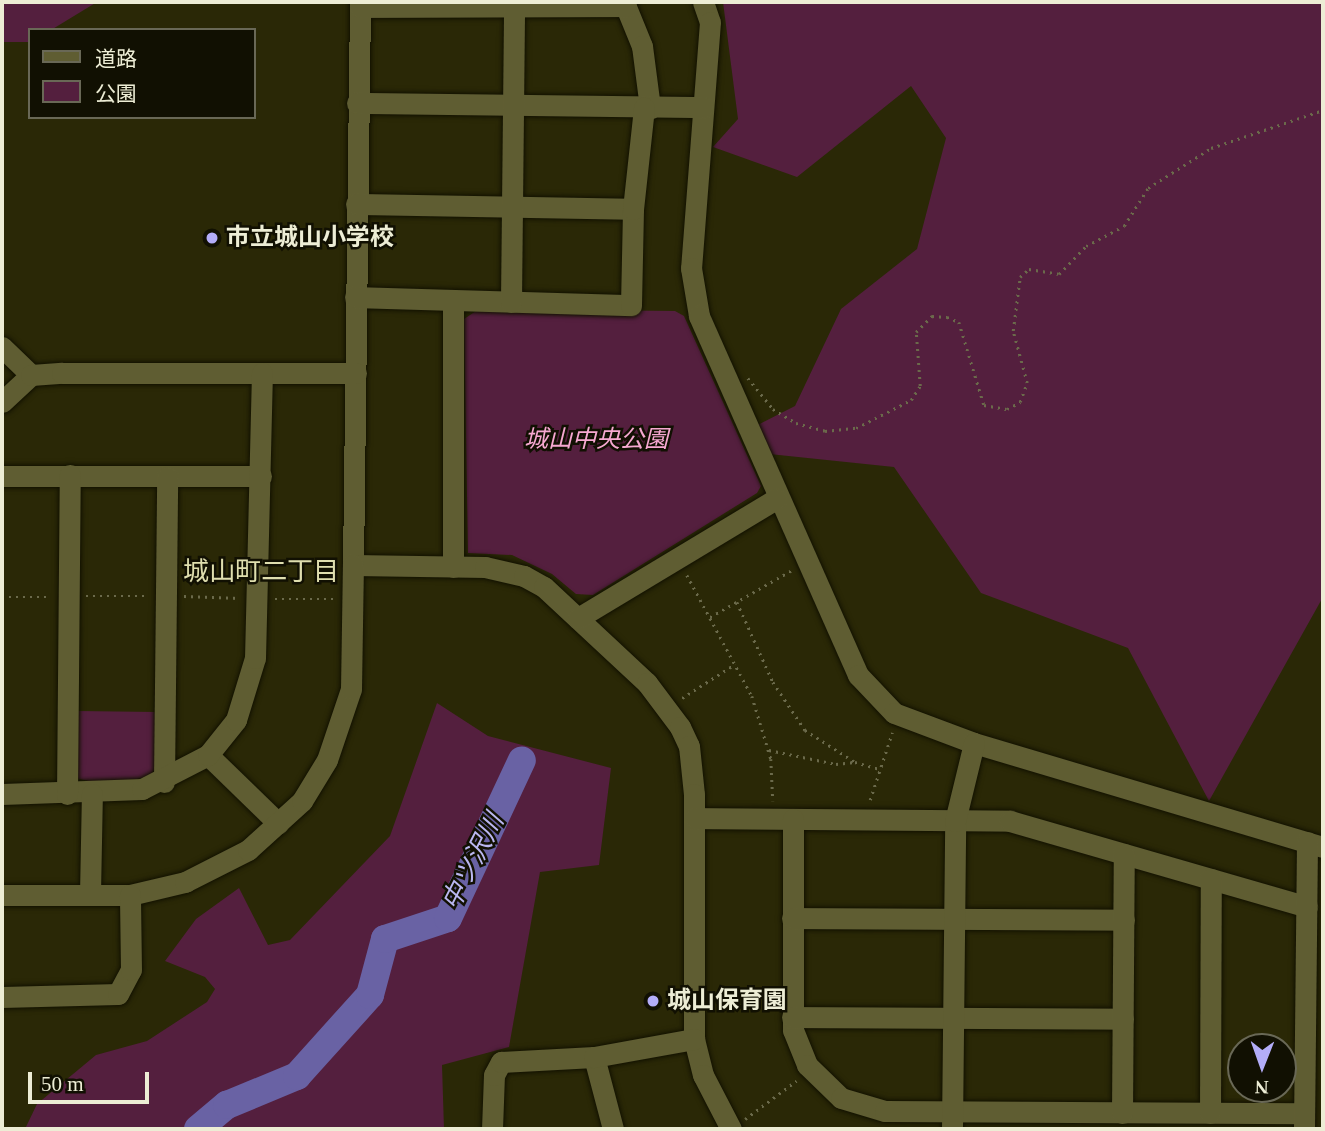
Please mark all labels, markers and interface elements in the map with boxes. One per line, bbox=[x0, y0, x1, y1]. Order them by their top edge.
legend bbox=[28, 28, 256, 119]
text: 道路 bbox=[95, 47, 137, 71]
text: 公園 bbox=[95, 82, 137, 106]
place label: 市立城山小学校 bbox=[226, 224, 394, 252]
marker: 市立城山小学校 bbox=[204, 230, 220, 246]
park label: 城山中央公園 bbox=[524, 426, 668, 454]
district label: 城山町二丁目 bbox=[183, 556, 339, 588]
water label: 中ツ沢川 bbox=[435, 809, 511, 915]
place label: 城山保育園 bbox=[667, 987, 787, 1015]
marker: 城山保育園 bbox=[645, 993, 661, 1009]
north arrow bbox=[1227, 1033, 1297, 1103]
scale bar bbox=[32, 1058, 152, 1102]
text: 50 m bbox=[41, 1072, 84, 1096]
text: N bbox=[1255, 1077, 1269, 1098]

